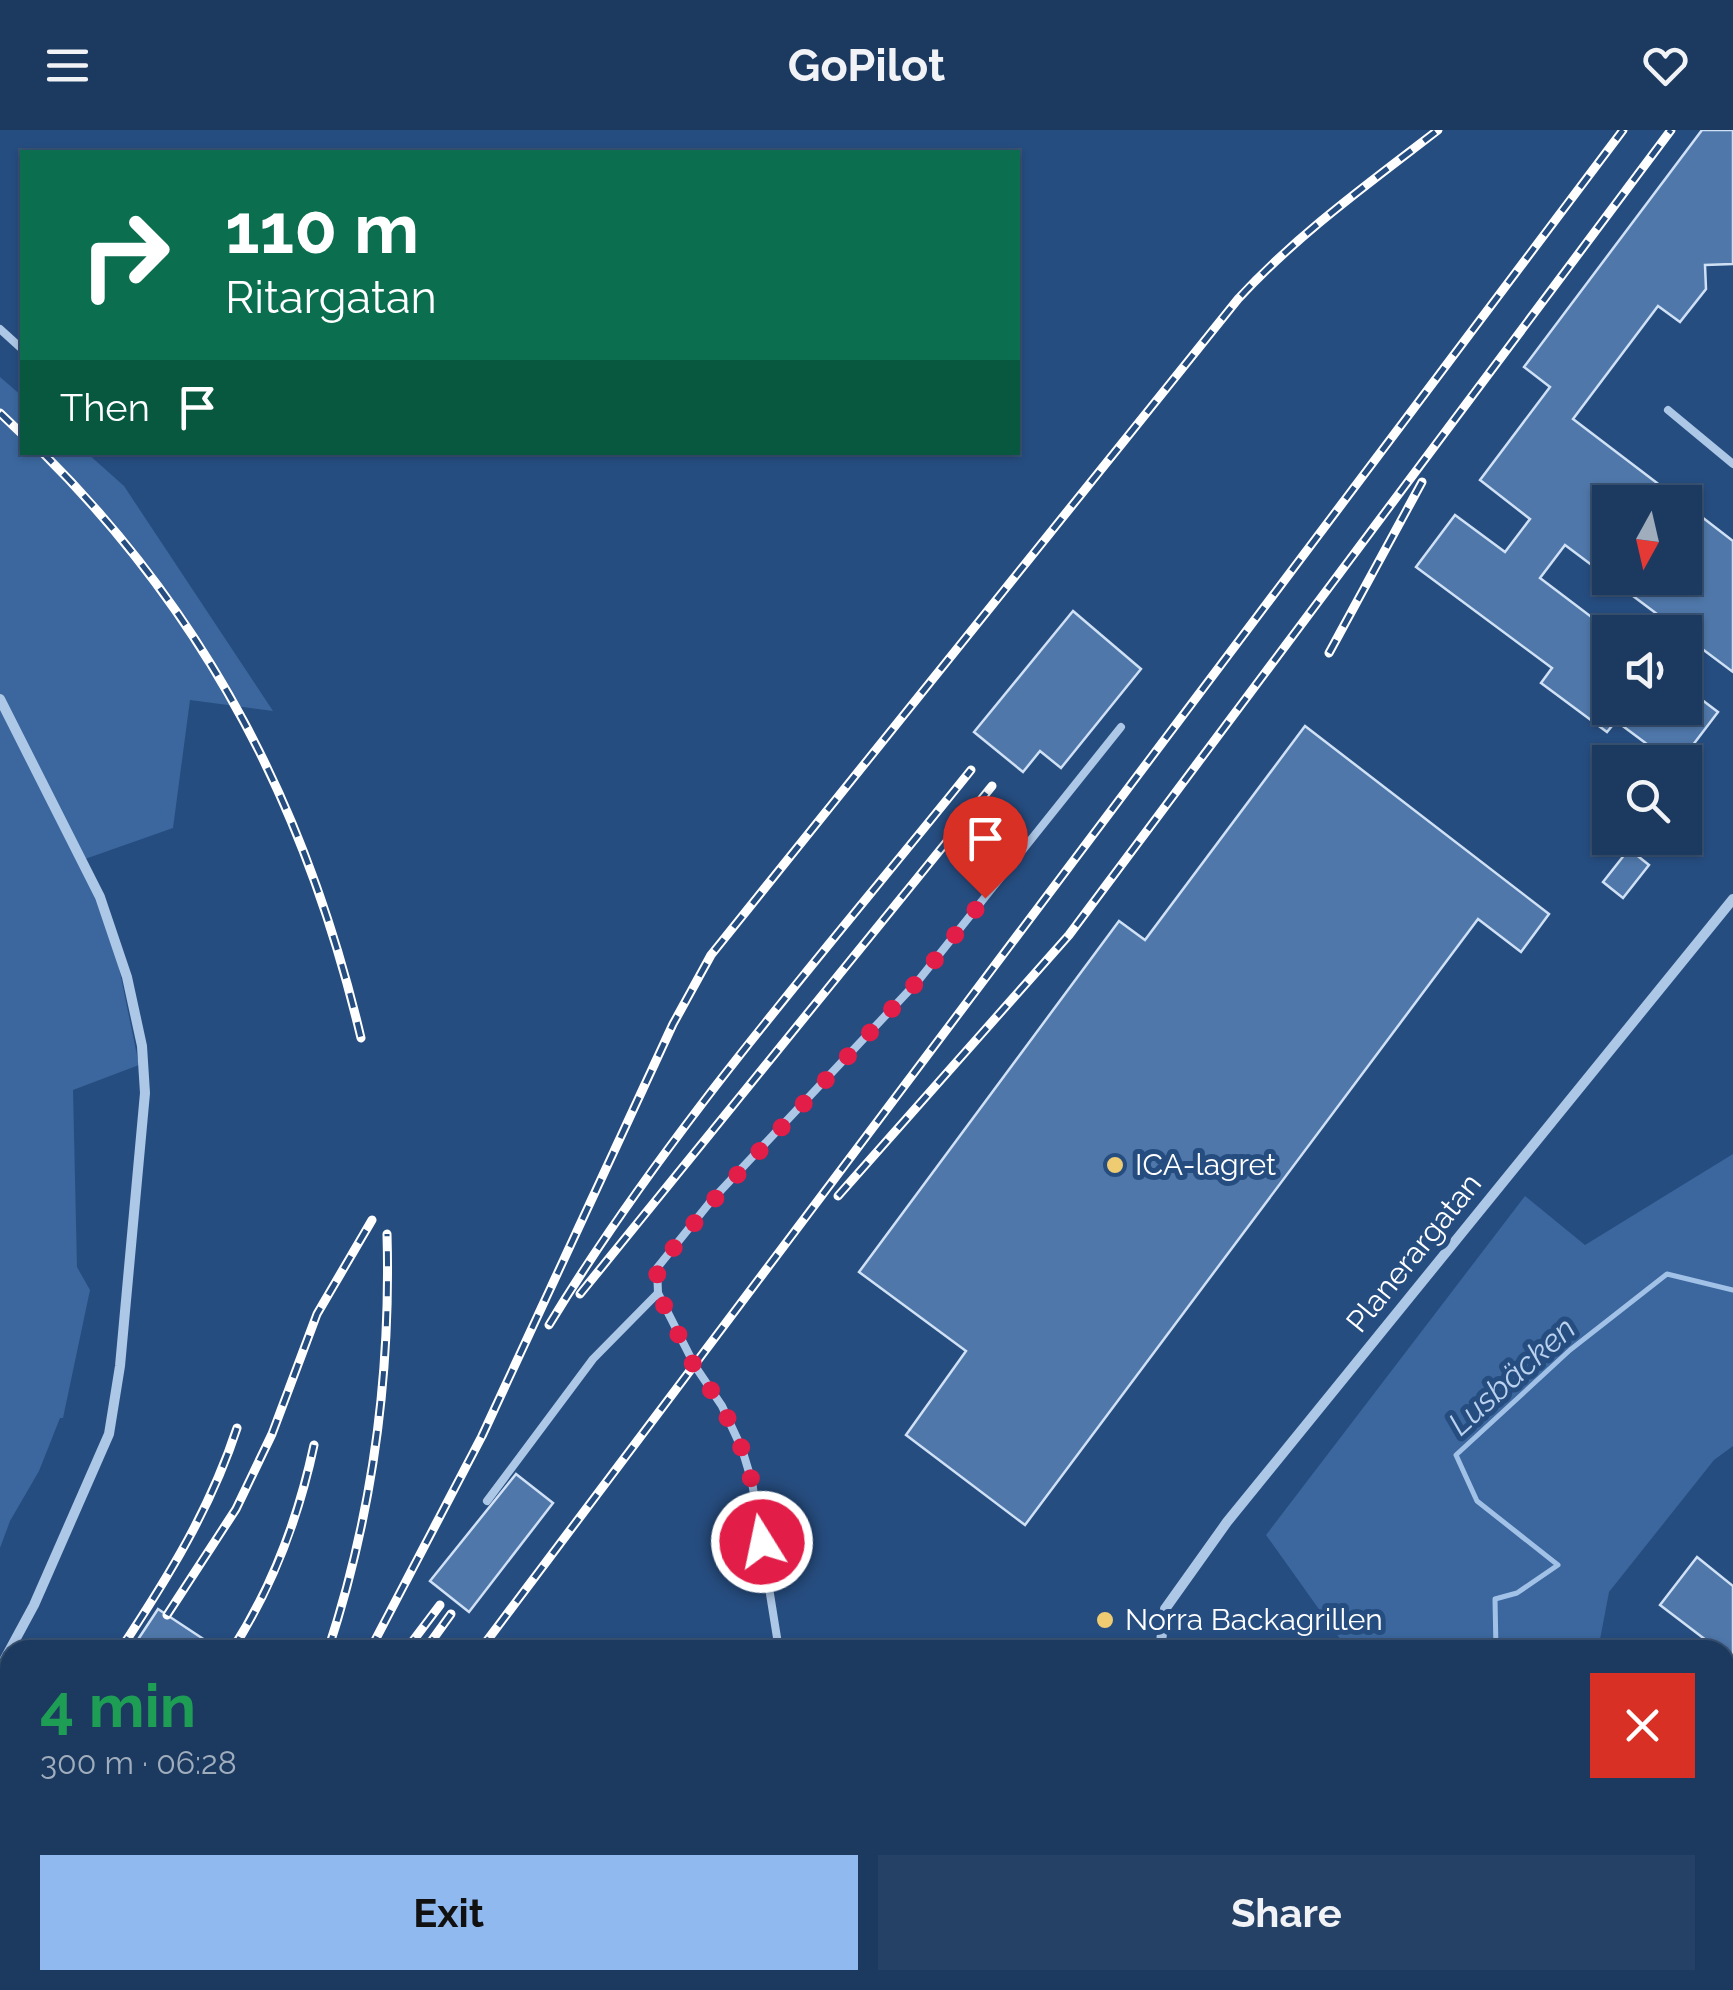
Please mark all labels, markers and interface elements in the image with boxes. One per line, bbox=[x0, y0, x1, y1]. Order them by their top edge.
icon: menu bbox=[40, 38, 95, 93]
icon: heart bbox=[1638, 38, 1693, 93]
text: GoPilot bbox=[788, 39, 945, 92]
text: 110 m bbox=[225, 187, 419, 269]
icon: right bbox=[60, 190, 190, 320]
text: Ritargatan bbox=[225, 271, 437, 324]
icon: arrive bbox=[170, 380, 225, 435]
text: Then bbox=[60, 385, 150, 430]
north arrow bbox=[1592, 485, 1702, 595]
map controls bbox=[1592, 485, 1702, 855]
button: sound bbox=[1592, 615, 1702, 725]
button: search bbox=[1592, 745, 1702, 855]
pin bbox=[943, 796, 1028, 899]
icon: arrive bbox=[958, 811, 1013, 866]
place label: ICA-lagret bbox=[1135, 1147, 1276, 1182]
marker: ICA-lagret bbox=[1104, 1154, 1126, 1176]
street label: Planerargatan bbox=[1339, 1166, 1488, 1339]
water label: Lusbäcken bbox=[1441, 1309, 1583, 1442]
position arrow bbox=[710, 1490, 814, 1594]
place label: Norra Backagrillen bbox=[1125, 1602, 1383, 1637]
marker: Norra Backagrillen bbox=[1094, 1609, 1116, 1631]
text: 4 min bbox=[40, 1671, 196, 1741]
button: close bbox=[1590, 1673, 1695, 1778]
text: 300 m · 06:28 bbox=[40, 1744, 237, 1781]
button: Exit bbox=[40, 1855, 858, 1970]
button: Share bbox=[878, 1855, 1695, 1970]

